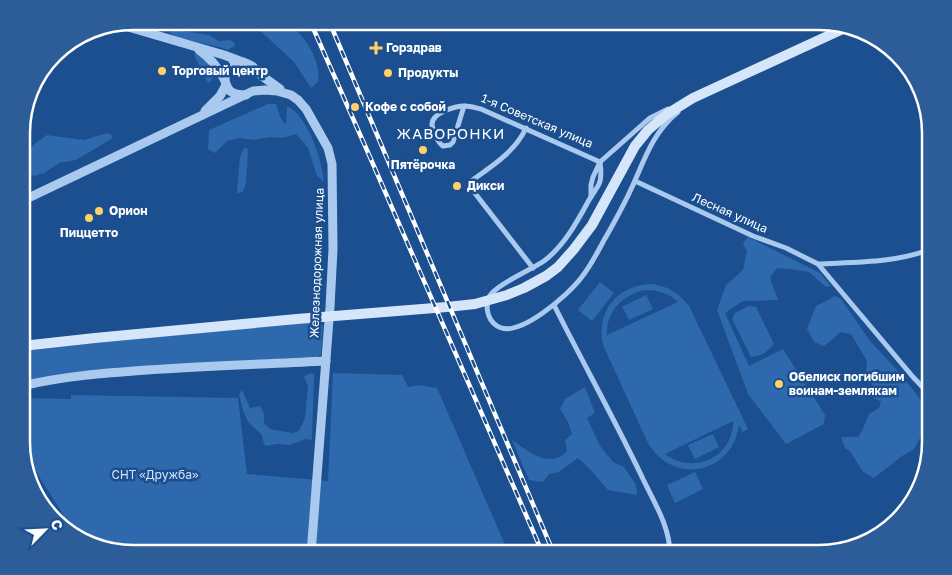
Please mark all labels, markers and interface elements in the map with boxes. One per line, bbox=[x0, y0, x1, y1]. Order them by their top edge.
place label: Горздрав bbox=[386, 40, 442, 55]
marker: Горздрав bbox=[370, 42, 382, 54]
place label: Торговый центр bbox=[172, 63, 269, 78]
marker: Торговый центр bbox=[156, 65, 168, 77]
place label: Продукты bbox=[398, 65, 458, 80]
marker: Продукты bbox=[382, 67, 394, 79]
street label: 1-я Советская улица bbox=[479, 90, 595, 151]
place label: Кофе с собой bbox=[365, 99, 446, 114]
marker: Кофе с собой bbox=[349, 101, 361, 113]
district label: ЖАВОРОНКИ bbox=[397, 124, 505, 142]
marker: Пятёрочка bbox=[417, 144, 429, 156]
place label: Пятёрочка bbox=[391, 157, 455, 172]
place label: Дикси bbox=[467, 178, 504, 193]
marker: Дикси bbox=[451, 180, 463, 192]
street label: Железнодорожная улица bbox=[306, 188, 327, 338]
street label: Лесная улица bbox=[690, 189, 770, 236]
place label: Орион bbox=[109, 203, 147, 218]
marker: Орион bbox=[93, 205, 105, 217]
marker: Пиццетто bbox=[83, 212, 95, 224]
place label: Пиццетто bbox=[60, 225, 118, 240]
place label: Обелиск погибшим воинам-землякам bbox=[789, 369, 905, 398]
marker: Обелиск погибшим воинам-землякам bbox=[773, 378, 785, 390]
park label: СНТ «Дружба» bbox=[111, 467, 199, 482]
north arrow bbox=[20, 505, 70, 555]
text: С bbox=[48, 517, 67, 533]

